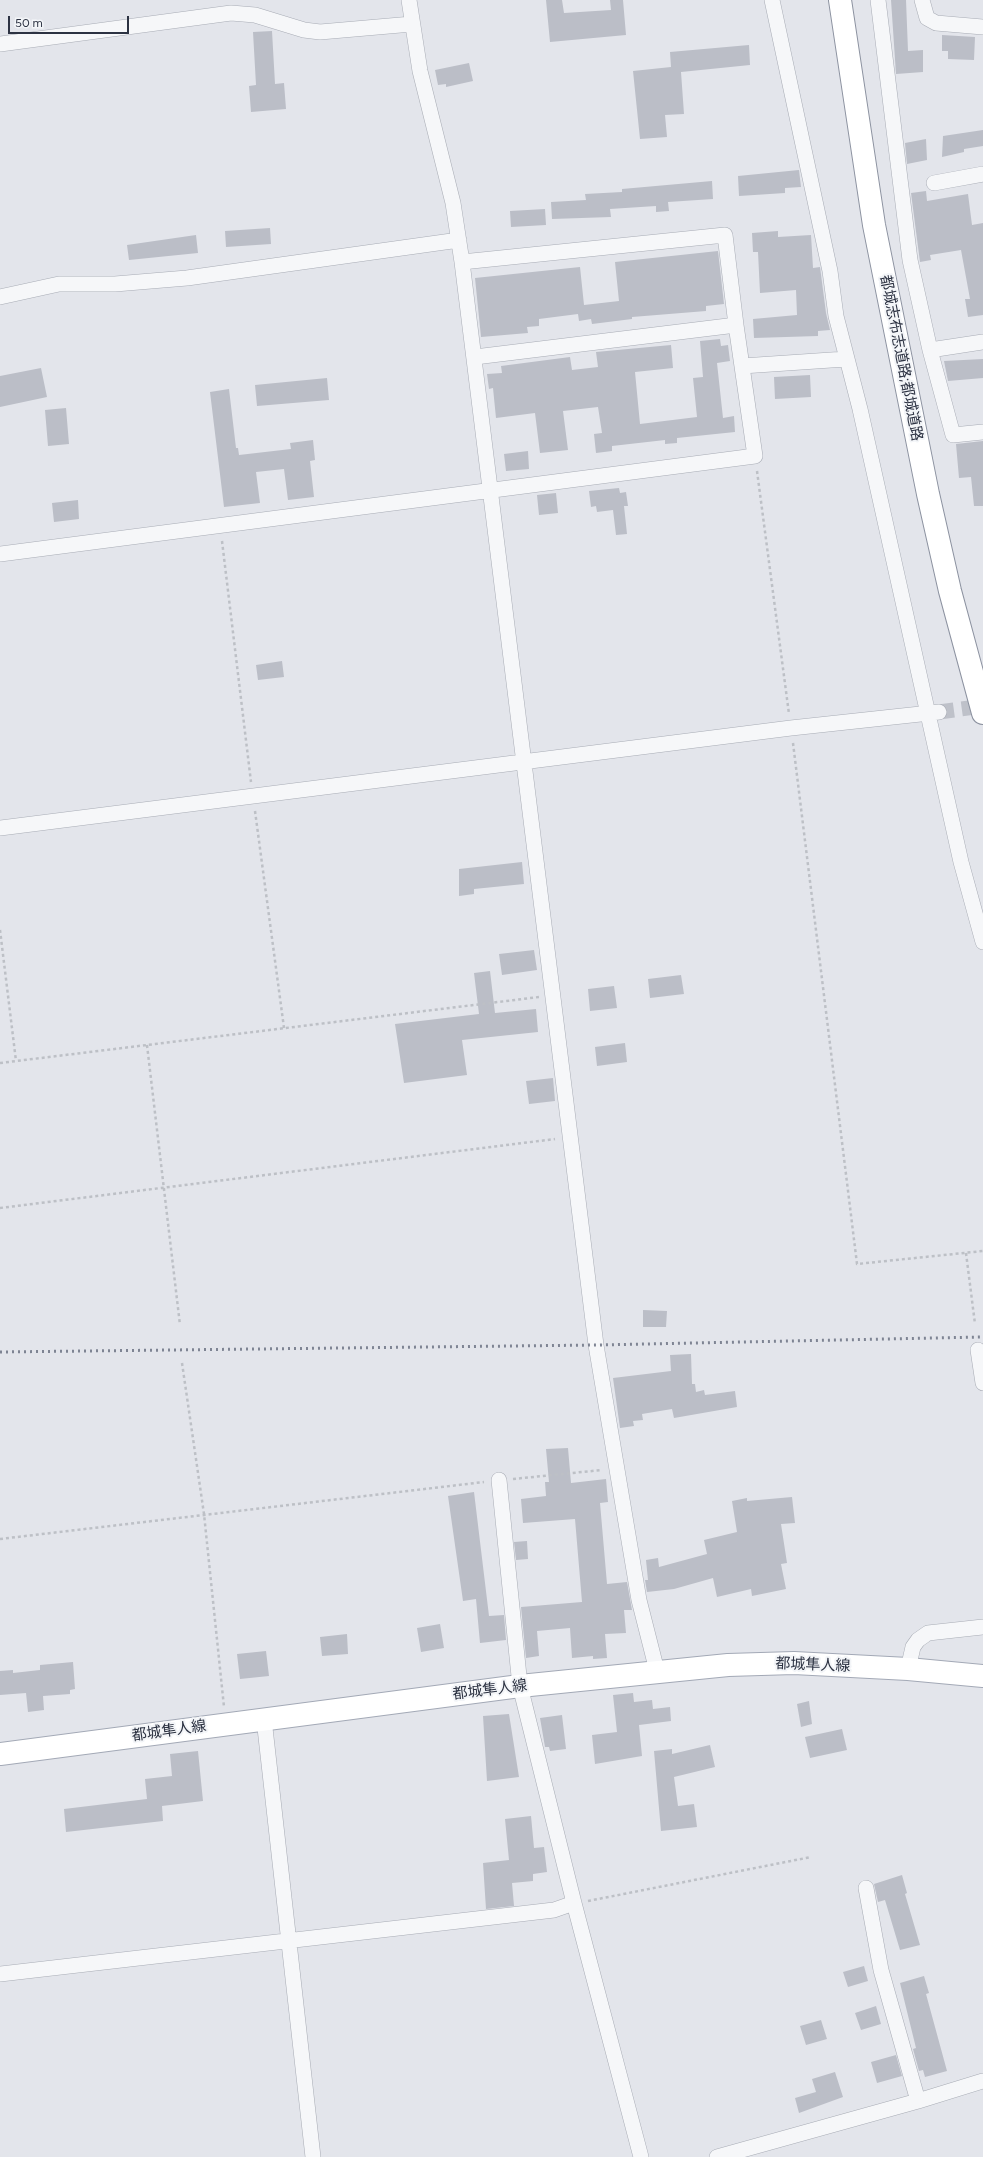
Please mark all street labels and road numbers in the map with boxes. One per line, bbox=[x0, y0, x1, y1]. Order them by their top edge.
street label: 都城志布志道路;都城道路 bbox=[876, 273, 926, 443]
street label: 都城隼人線 bbox=[775, 1655, 851, 1675]
street label: 都城隼人線 bbox=[452, 1676, 528, 1704]
street label: 都城隼人線 bbox=[131, 1717, 207, 1745]

